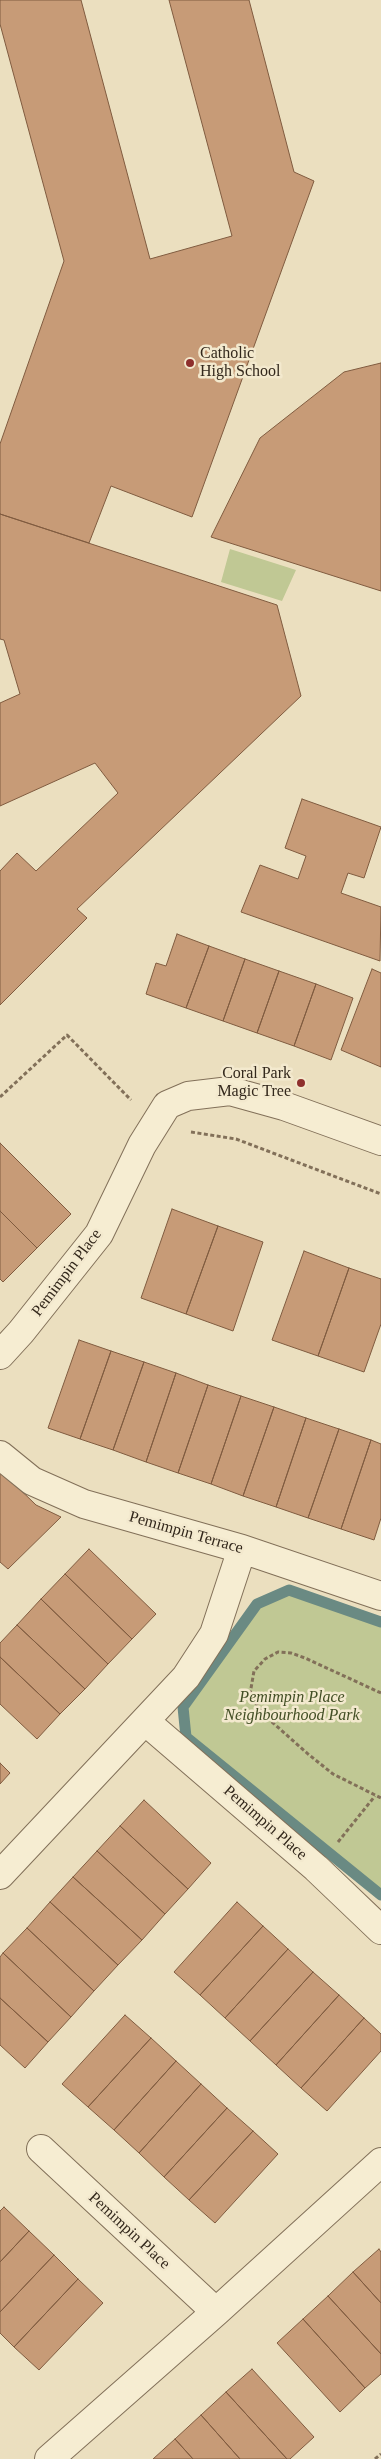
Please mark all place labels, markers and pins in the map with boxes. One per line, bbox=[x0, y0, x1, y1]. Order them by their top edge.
place label: Catholic High School bbox=[200, 344, 280, 382]
marker: Catholic High School bbox=[184, 357, 196, 369]
place label: Coral Park Magic Tree bbox=[217, 1064, 291, 1102]
marker: Coral Park Magic Tree bbox=[295, 1077, 307, 1089]

